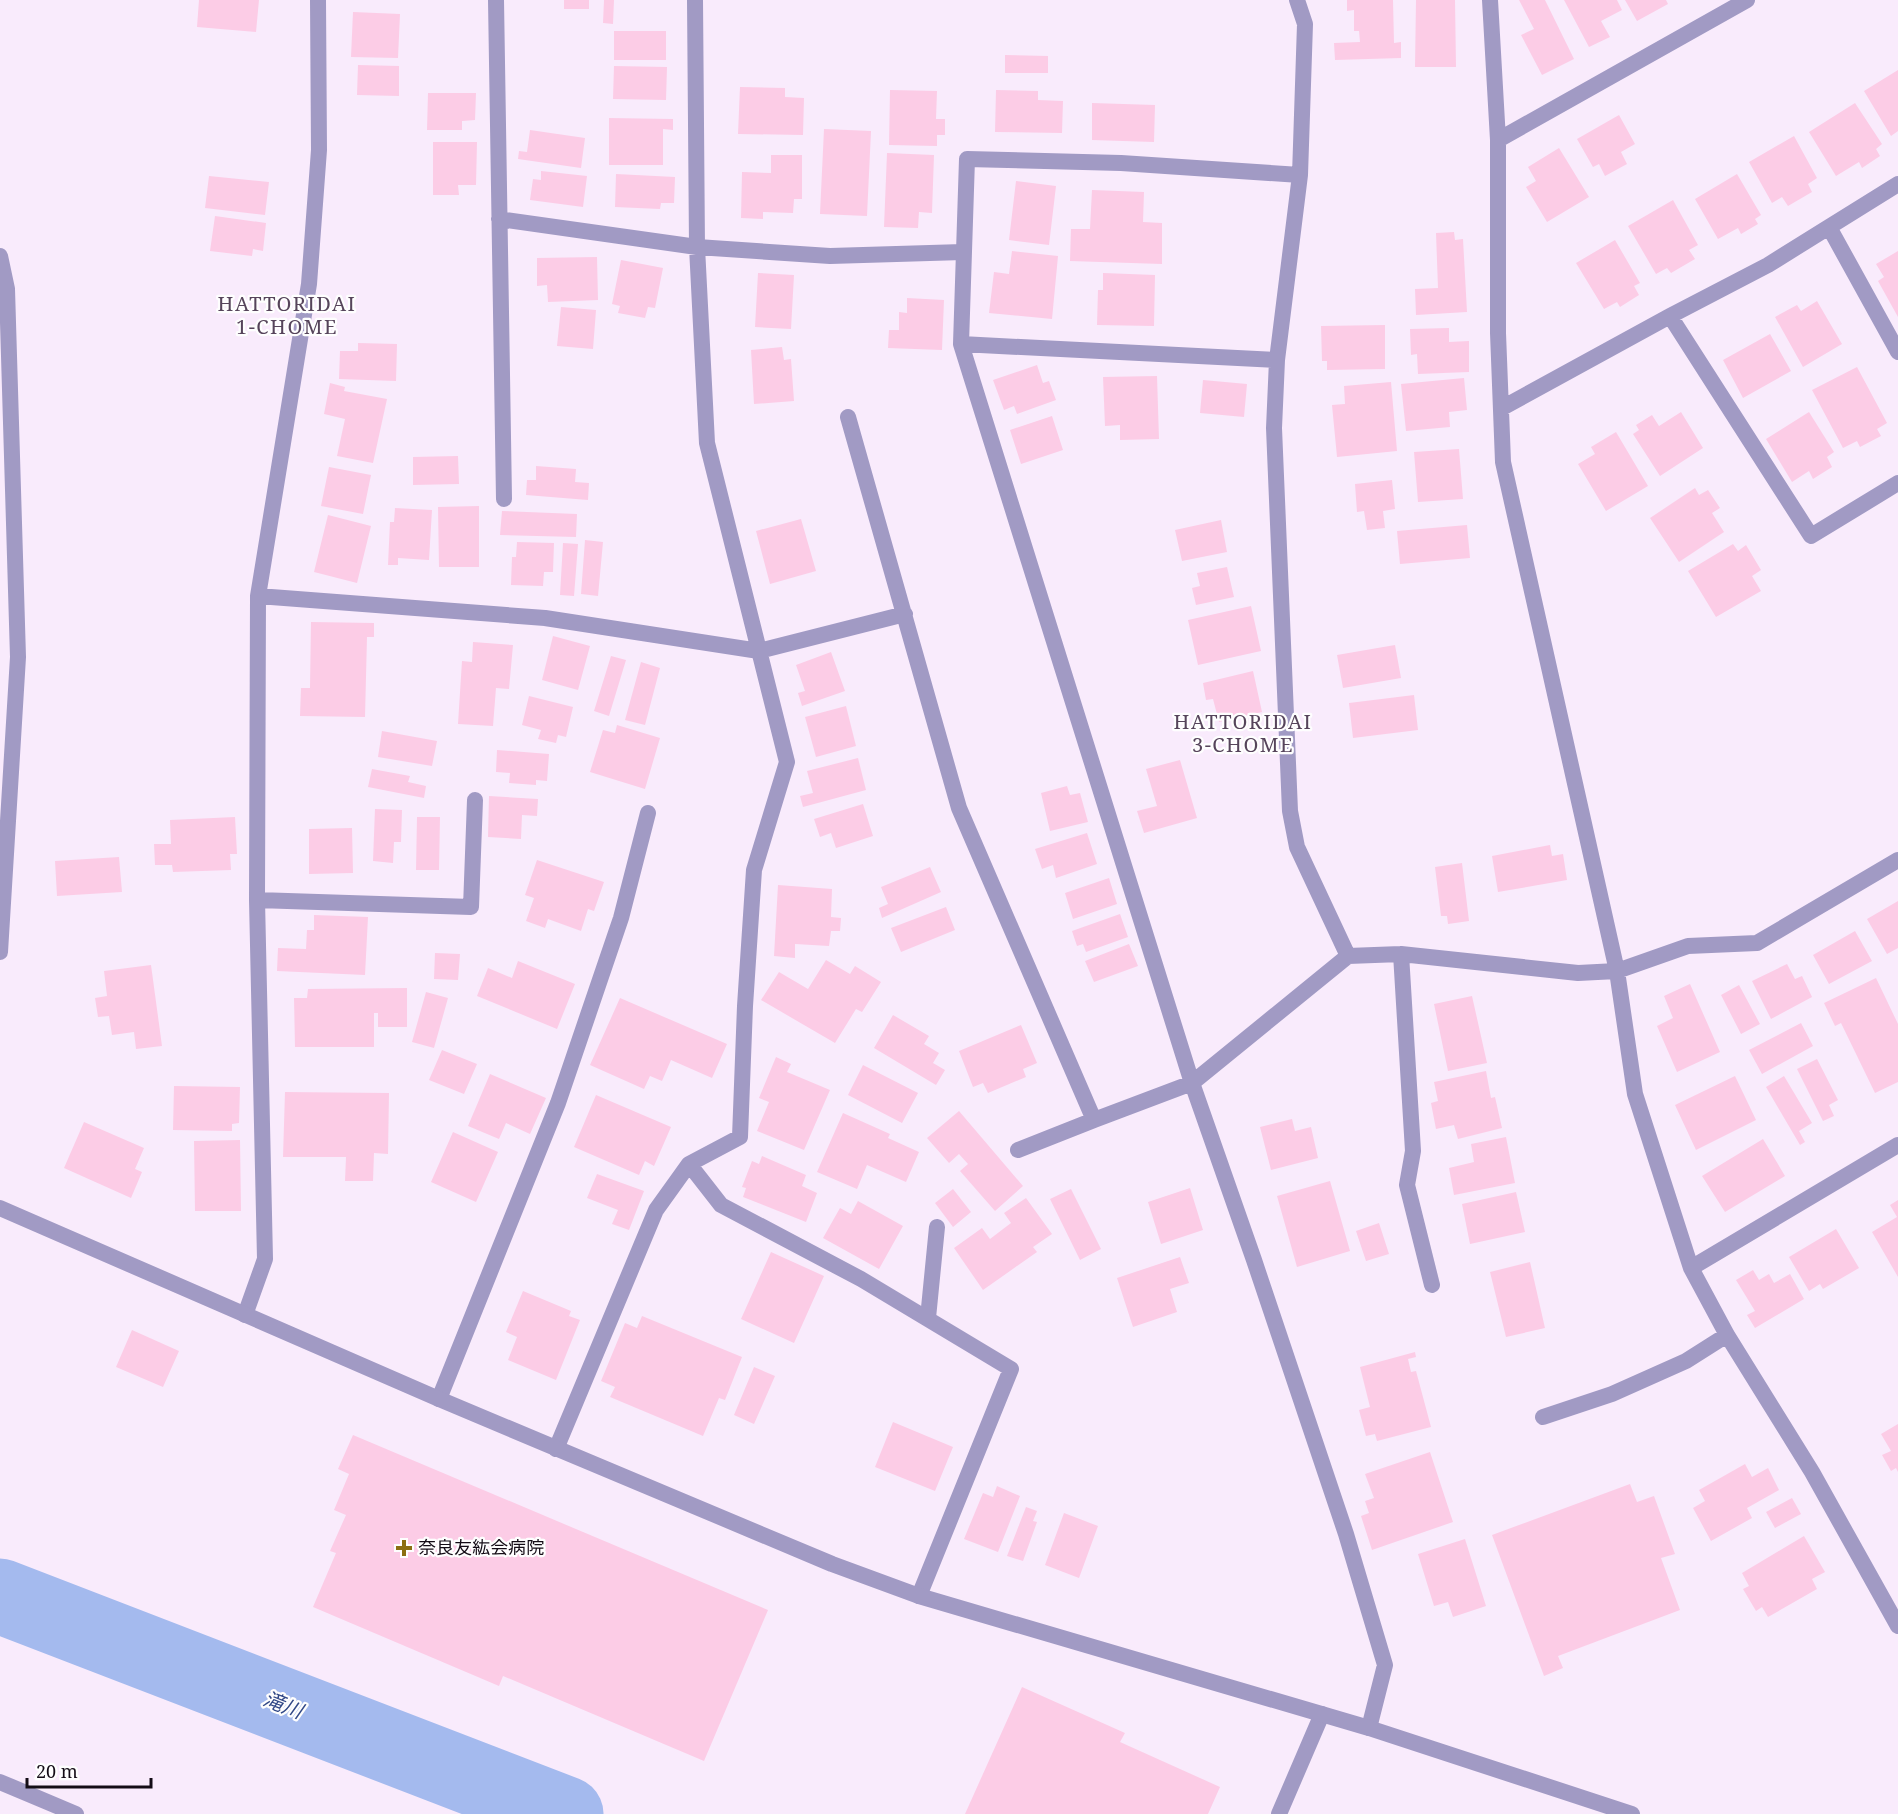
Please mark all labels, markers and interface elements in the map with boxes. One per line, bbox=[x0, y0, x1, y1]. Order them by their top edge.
district label: HATTORIDAI 1-CHOME bbox=[218, 290, 356, 340]
district label: HATTORIDAI 3-CHOME bbox=[1174, 708, 1312, 758]
place label: 奈良友紘会病院 bbox=[418, 1535, 544, 1559]
marker: 奈良友紘会病院 bbox=[395, 1539, 413, 1557]
water label: 滝川 bbox=[260, 1685, 309, 1725]
scale bar bbox=[27, 1751, 152, 1789]
text: 20 m bbox=[36, 1759, 78, 1783]

